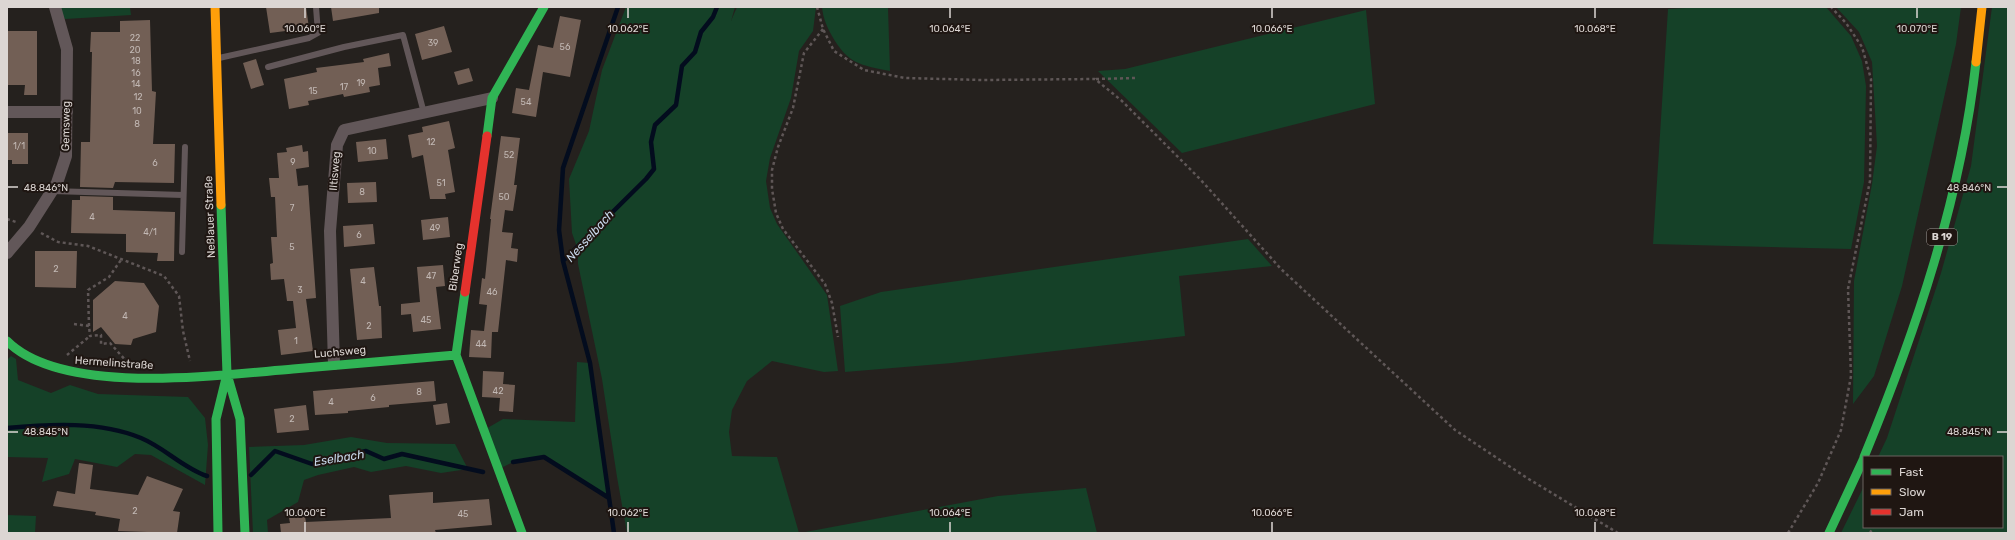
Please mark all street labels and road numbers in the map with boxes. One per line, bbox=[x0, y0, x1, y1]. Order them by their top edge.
street label: Gemsweg bbox=[59, 101, 73, 151]
street label: Iltisweg bbox=[327, 151, 343, 191]
street label: Neßlauer Straße bbox=[202, 176, 218, 258]
road number: B 19 bbox=[1927, 229, 1957, 245]
street label: Biberweg bbox=[446, 242, 466, 292]
street label: Luchsweg bbox=[313, 343, 367, 361]
street label: Hermelinstraße bbox=[74, 354, 154, 372]

